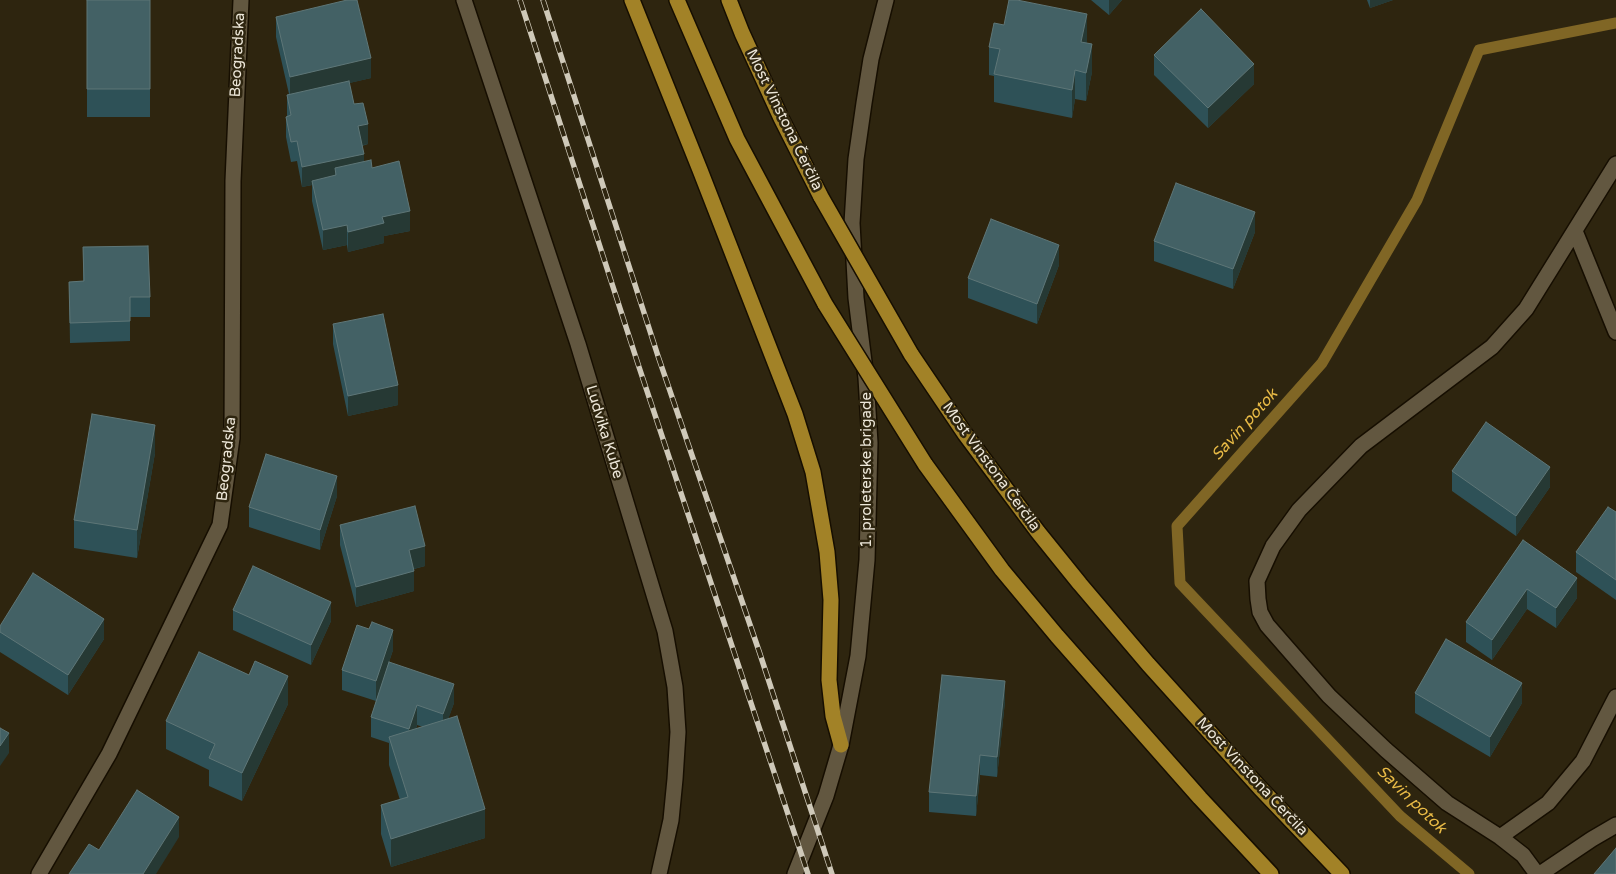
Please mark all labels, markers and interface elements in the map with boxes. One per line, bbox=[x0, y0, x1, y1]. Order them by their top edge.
street label: Beogradska bbox=[227, 12, 249, 98]
street label: Most Vinstona Čerčila bbox=[742, 47, 826, 193]
street label: Ludvika Kube bbox=[581, 383, 627, 481]
water label: Savin potok bbox=[1208, 385, 1282, 465]
street label: 1. proleterske brigade bbox=[858, 392, 876, 548]
street label: Most Vinstona Čerčila bbox=[938, 399, 1044, 535]
street label: Beogradska bbox=[214, 416, 240, 502]
street label: Most Vinstona Čerčila bbox=[1193, 714, 1311, 840]
water label: Savin potok bbox=[1372, 762, 1450, 838]

